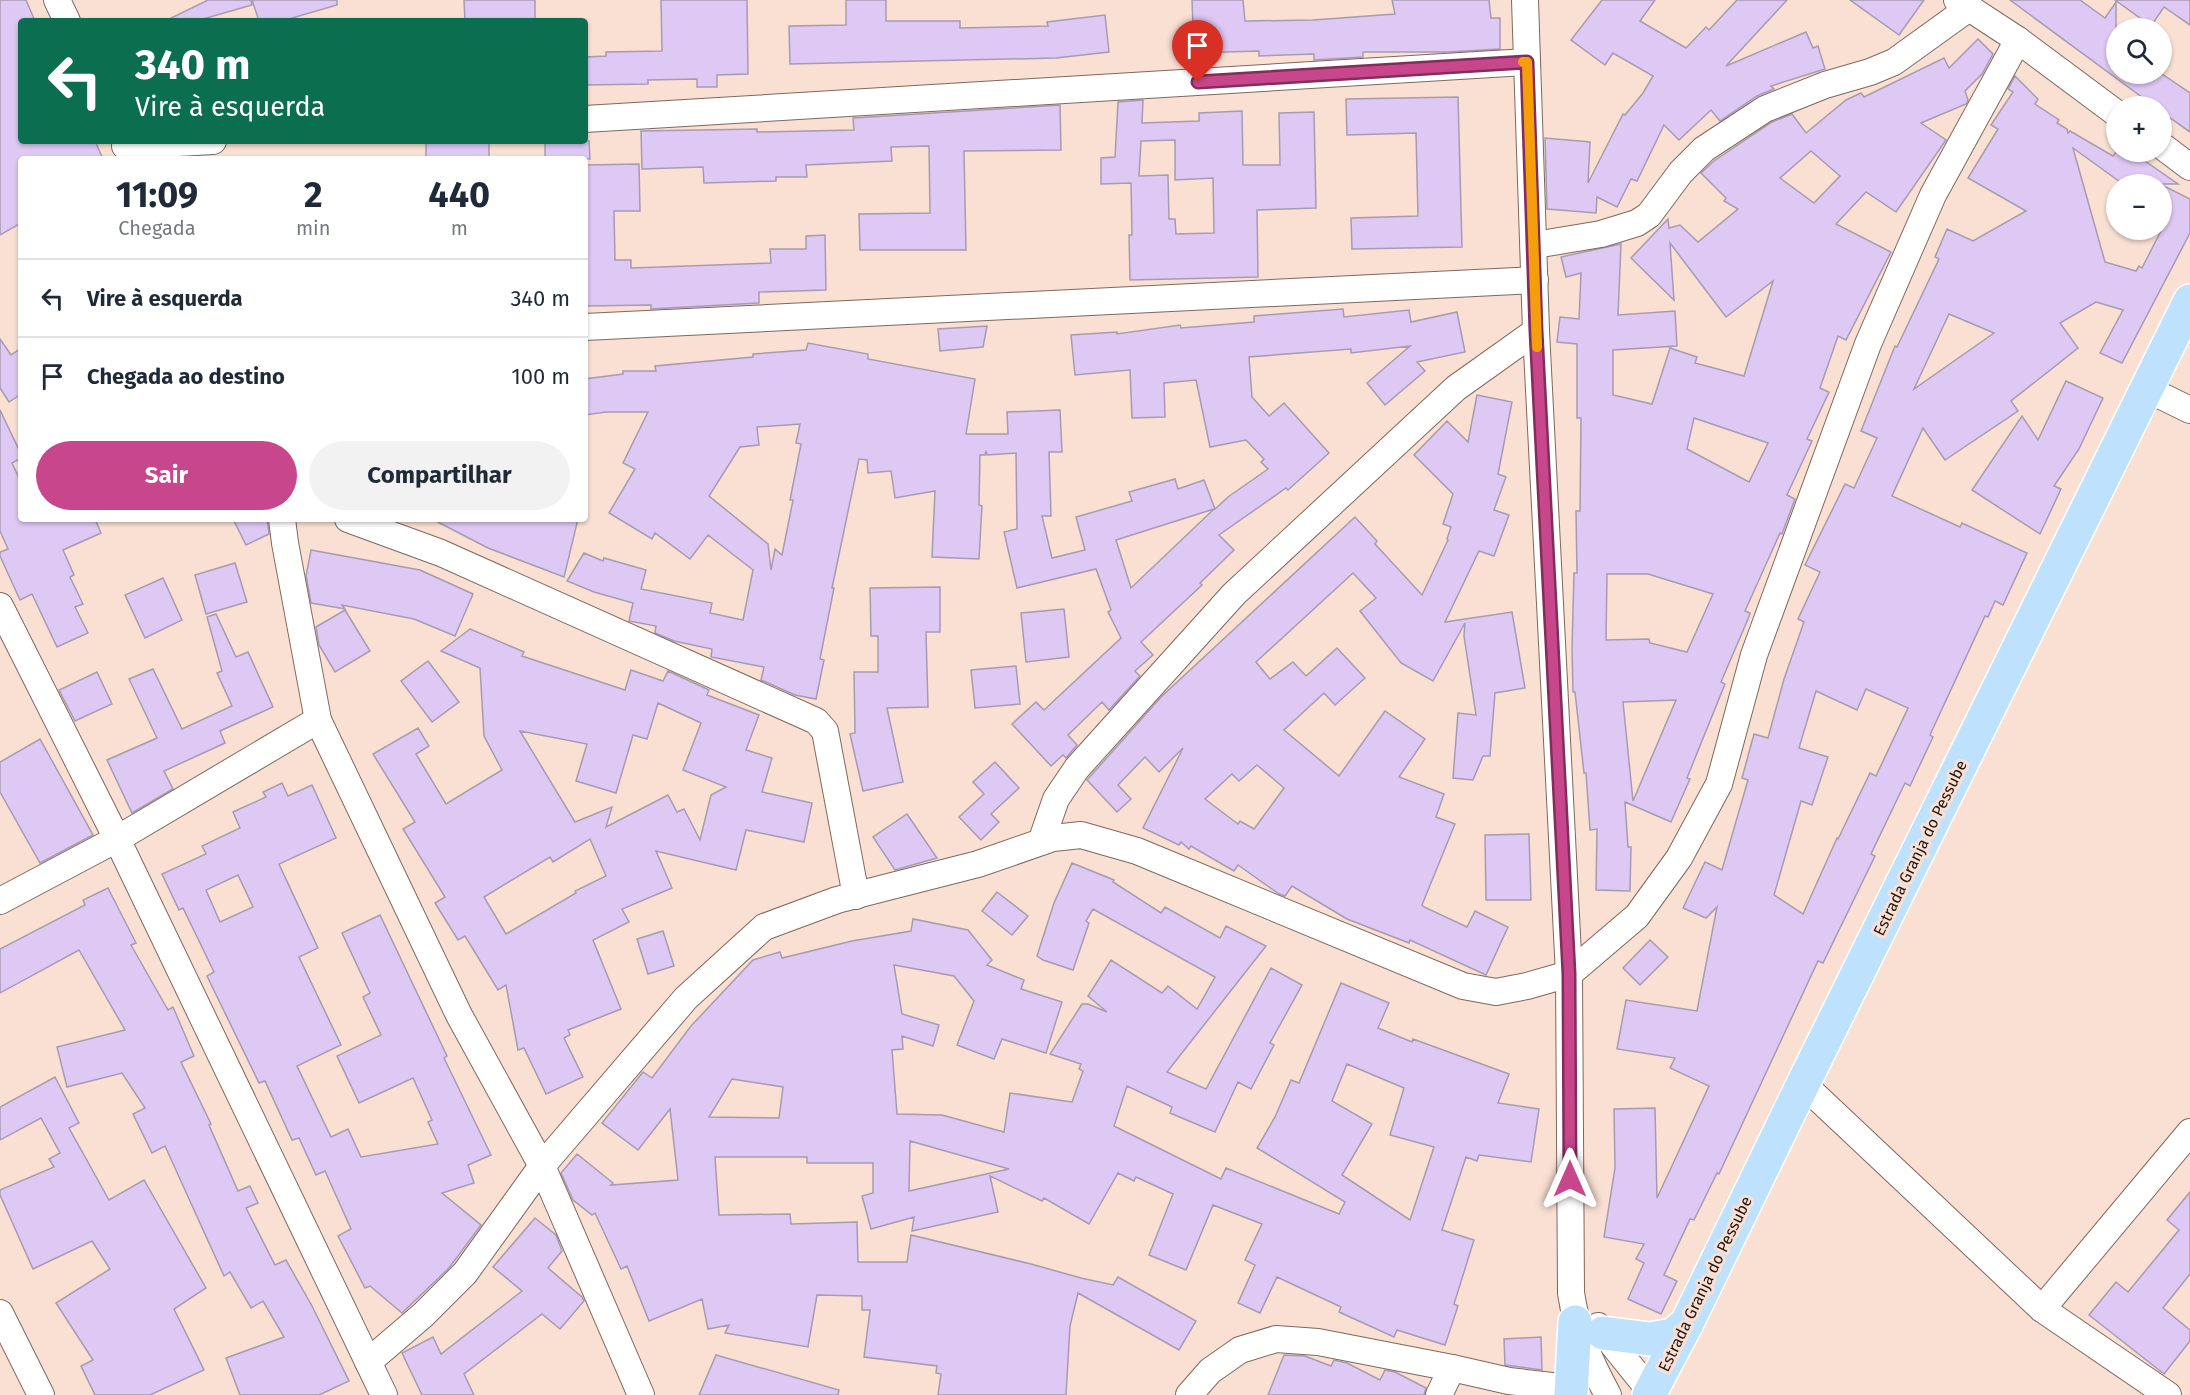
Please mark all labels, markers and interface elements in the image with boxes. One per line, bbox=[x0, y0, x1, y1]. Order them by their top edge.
map controls bbox=[2106, 18, 2172, 240]
button: search bbox=[2106, 18, 2172, 84]
pin bbox=[1172, 20, 1223, 82]
icon: arrive bbox=[1181, 29, 1214, 62]
text: 340 m bbox=[135, 40, 251, 90]
icon: left bbox=[36, 42, 114, 120]
text: Vire à esquerda bbox=[135, 91, 325, 123]
button: + bbox=[2106, 96, 2172, 162]
text: 11:09 bbox=[116, 173, 198, 217]
text: 2 bbox=[304, 173, 323, 217]
text: 440 bbox=[428, 173, 490, 217]
button: − bbox=[2106, 174, 2172, 240]
text: Chegada bbox=[118, 216, 196, 240]
text: min bbox=[296, 216, 330, 240]
text: m bbox=[451, 216, 468, 240]
icon: left bbox=[36, 282, 69, 315]
text: Vire à esquerda bbox=[87, 285, 243, 312]
text: 340 m bbox=[510, 285, 570, 312]
icon: arrive bbox=[36, 360, 69, 393]
text: Chegada ao destino bbox=[87, 363, 285, 390]
text: 100 m bbox=[511, 363, 570, 390]
button: Sair bbox=[36, 441, 297, 510]
button: Compartilhar bbox=[309, 441, 570, 510]
street label: Estrada Granja do Pessube bbox=[1869, 757, 1971, 939]
position arrow bbox=[1538, 1147, 1602, 1211]
street label: Estrada Granja do Pessube bbox=[1654, 1193, 1756, 1375]

